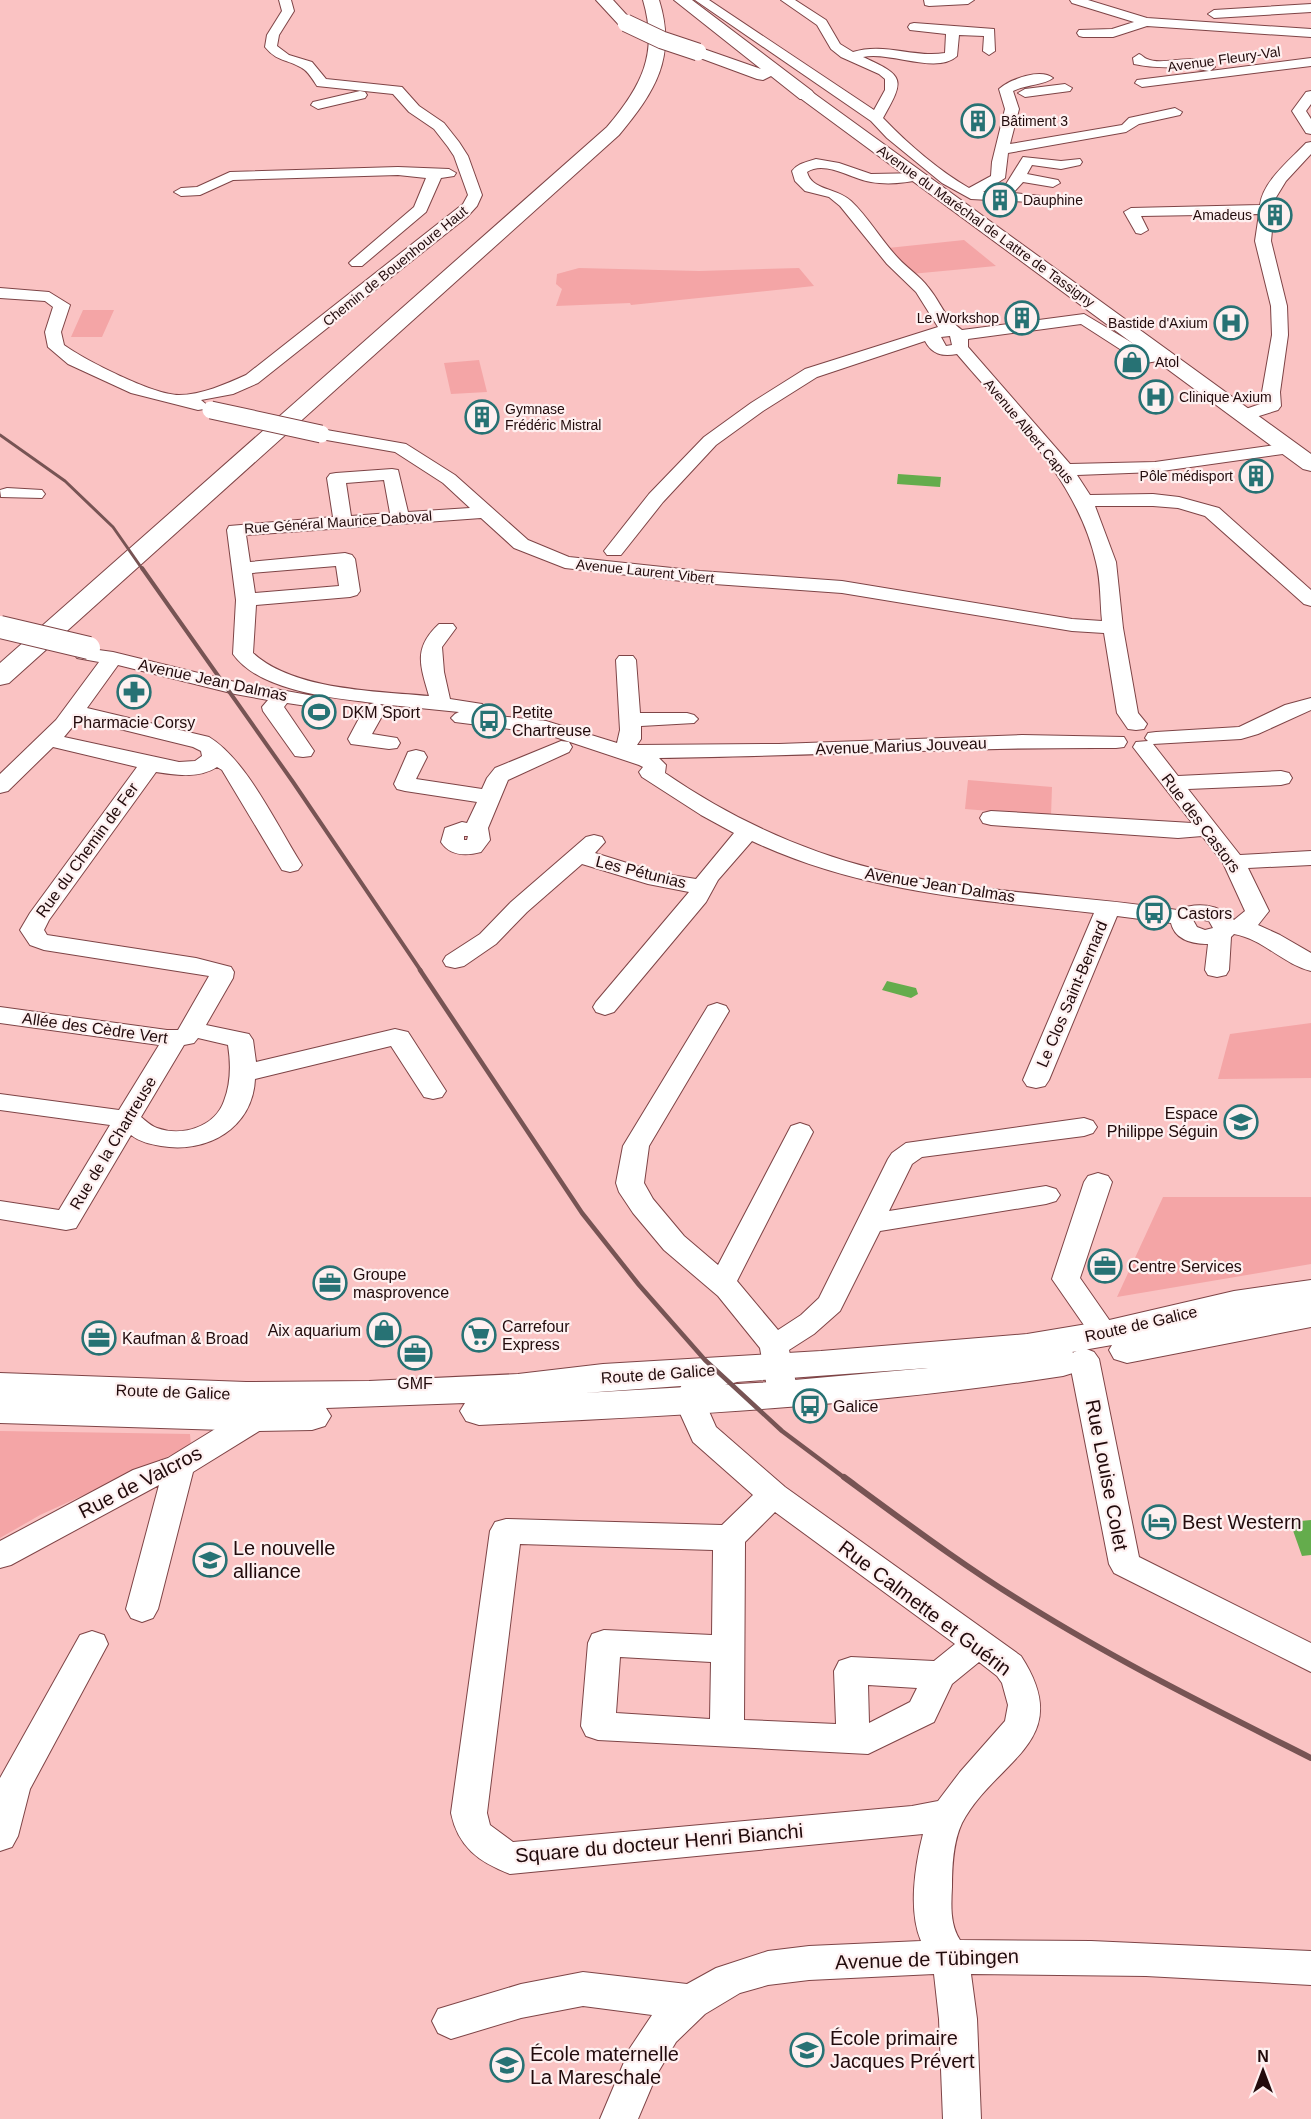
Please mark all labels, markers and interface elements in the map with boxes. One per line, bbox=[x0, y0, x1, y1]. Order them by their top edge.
street label: Avenue Fleury-Val bbox=[1167, 43, 1281, 75]
building icon: Bâtiment 3 bbox=[960, 103, 996, 139]
place label: Bâtiment 3 bbox=[1001, 113, 1068, 129]
street label: Avenue du Maréchal de Lattre de Tassigny bbox=[874, 142, 1098, 310]
building icon: Dauphine bbox=[982, 182, 1018, 218]
place label: Dauphine bbox=[1023, 192, 1083, 208]
building icon: Amadeus bbox=[1257, 197, 1293, 233]
street label: Chemin de Bouenhoure Haut bbox=[320, 203, 471, 329]
place label: Amadeus bbox=[1193, 207, 1252, 223]
building icon: Le Workshop bbox=[1004, 300, 1040, 336]
hospital icon: Bastide d'Axium bbox=[1213, 305, 1249, 341]
place label: Le Workshop bbox=[917, 310, 999, 326]
place label: Bastide d'Axium bbox=[1108, 315, 1208, 331]
shop icon: Atol bbox=[1114, 344, 1150, 380]
place label: Atol bbox=[1155, 354, 1179, 370]
street label: Avenue Albert Capus bbox=[981, 376, 1077, 486]
hospital icon: Clinique Axium bbox=[1138, 379, 1174, 415]
place label: Clinique Axium bbox=[1179, 389, 1272, 405]
building icon: Gymnase Frédéric Mistral bbox=[464, 399, 500, 435]
place label: Gymnase Frédéric Mistral bbox=[505, 401, 601, 433]
building icon: Pôle médisport bbox=[1238, 458, 1274, 494]
place label: Pôle médisport bbox=[1140, 468, 1233, 484]
street label: Rue Général Maurice Daboval bbox=[244, 507, 432, 537]
street label: Avenue Laurent Vibert bbox=[575, 556, 715, 586]
street label: Avenue Jean Dalmas bbox=[137, 656, 289, 704]
pharmacy icon: Pharmacie Corsy bbox=[116, 674, 152, 710]
sports icon: DKM Sport bbox=[301, 694, 337, 730]
bus stop icon: Petite Chartreuse bbox=[471, 703, 507, 739]
place label: DKM Sport bbox=[342, 704, 421, 721]
place label: Petite Chartreuse bbox=[512, 704, 591, 739]
place label: Pharmacie Corsy bbox=[73, 714, 195, 731]
street label: Avenue Marius Jouveau bbox=[815, 735, 987, 757]
street label: Rue des Castors bbox=[1158, 770, 1244, 876]
street label: Rue du Chemin de Fer bbox=[33, 779, 142, 920]
street label: Les Pétunias bbox=[594, 853, 688, 891]
street label: Avenue Jean Dalmas bbox=[864, 865, 1016, 905]
bus stop icon: Castors bbox=[1136, 895, 1172, 931]
place label: Castors bbox=[1177, 905, 1232, 922]
street label: Le Clos Saint-Bernard bbox=[1033, 918, 1111, 1070]
street label: Allée des Cèdre Vert bbox=[21, 1009, 169, 1047]
street label: Rue de la Chartreuse bbox=[67, 1073, 160, 1213]
school or university icon: Espace Philippe Séguin bbox=[1223, 1104, 1259, 1140]
place label: Espace Philippe Séguin bbox=[1107, 1105, 1218, 1140]
office icon: Centre Services bbox=[1087, 1248, 1123, 1284]
place label: Centre Services bbox=[1128, 1258, 1242, 1275]
office icon: Groupe masprovence bbox=[312, 1265, 348, 1301]
place label: Groupe masprovence bbox=[353, 1266, 449, 1301]
street label: Route de Galice bbox=[1083, 1303, 1199, 1345]
shop icon: Aix aquarium bbox=[366, 1312, 402, 1348]
supermarket icon: Carrefour Express bbox=[461, 1317, 497, 1353]
place label: Carrefour Express bbox=[502, 1318, 570, 1353]
office icon: Kaufman & Broad bbox=[81, 1320, 117, 1356]
place label: Aix aquarium bbox=[268, 1322, 361, 1339]
place label: Kaufman & Broad bbox=[122, 1330, 248, 1347]
office icon: GMF bbox=[397, 1335, 433, 1371]
street label: Route de Galice bbox=[600, 1362, 716, 1386]
place label: GMF bbox=[397, 1375, 433, 1392]
street label: Route de Galice bbox=[115, 1382, 231, 1403]
bus stop icon: Galice bbox=[792, 1388, 828, 1424]
place label: Galice bbox=[833, 1398, 878, 1415]
street label: Rue Louise Colet bbox=[1082, 1398, 1133, 1553]
street label: Rue de Valcros bbox=[75, 1441, 205, 1523]
hotel icon: Best Western bbox=[1141, 1504, 1177, 1540]
place label: Best Western bbox=[1182, 1511, 1302, 1533]
street label: Rue Calmette et Guérin bbox=[834, 1536, 1016, 1680]
place label: Le nouvelle alliance bbox=[233, 1537, 335, 1582]
school or university icon: Le nouvelle alliance bbox=[192, 1542, 228, 1578]
street label: Square du docteur Henri Bianchi bbox=[514, 1819, 804, 1867]
street label: Avenue de Tübingen bbox=[835, 1945, 1019, 1973]
place label: École primaire Jacques Prévert bbox=[830, 2027, 975, 2072]
school or university icon: École primaire Jacques Prévert bbox=[789, 2032, 825, 2068]
north arrow bbox=[1233, 2041, 1293, 2101]
place label: École maternelle La Mareschale bbox=[530, 2043, 679, 2088]
school or university icon: École maternelle La Mareschale bbox=[489, 2047, 525, 2083]
text: N bbox=[1257, 2048, 1269, 2065]

